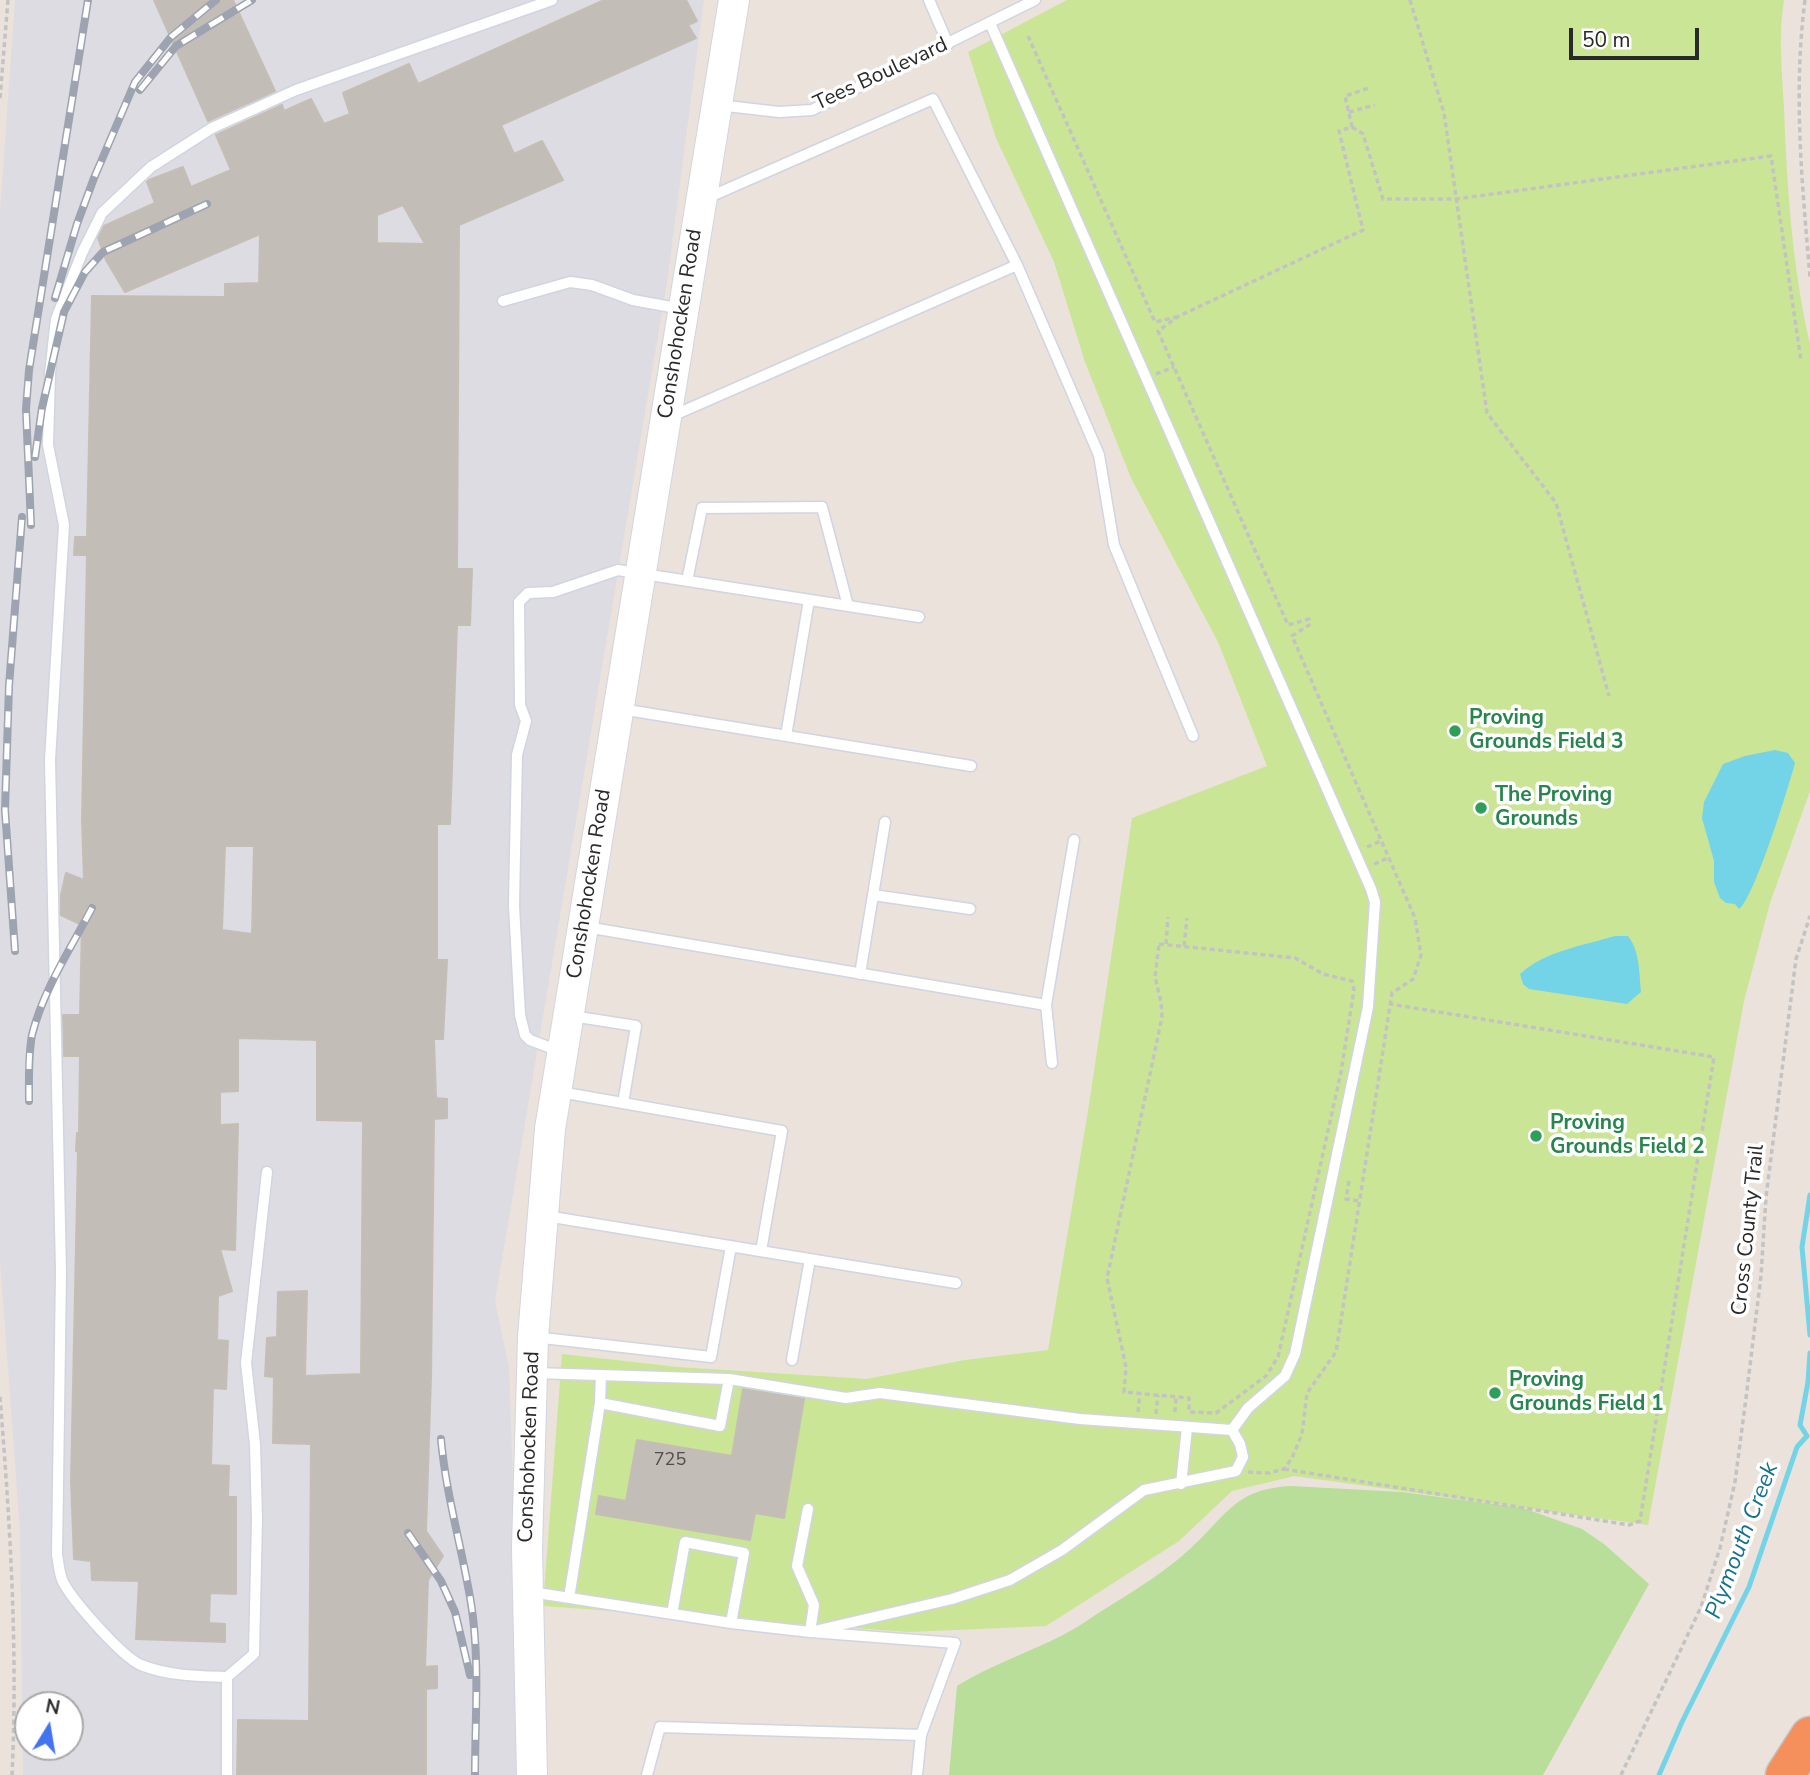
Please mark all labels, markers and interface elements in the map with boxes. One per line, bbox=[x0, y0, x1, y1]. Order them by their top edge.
scale bar bbox=[1572, 14, 1702, 58]
text: 50 m bbox=[1582, 26, 1631, 54]
street label: Tees Boulevard bbox=[810, 33, 952, 117]
street label: Conshohocken Road bbox=[654, 227, 708, 421]
place label: Proving Grounds Field 3 bbox=[1469, 706, 1624, 756]
marker: Proving Grounds Field 3 bbox=[1447, 723, 1463, 739]
place label: The Proving Grounds bbox=[1495, 783, 1612, 833]
street label: Conshohocken Road bbox=[563, 787, 617, 981]
marker: The Proving Grounds bbox=[1473, 800, 1489, 816]
place label: Proving Grounds Field 2 bbox=[1550, 1111, 1705, 1161]
marker: Proving Grounds Field 2 bbox=[1528, 1128, 1544, 1144]
street label: Cross County Trail bbox=[1727, 1143, 1771, 1317]
street label: Conshohocken Road bbox=[514, 1351, 546, 1543]
place label: Proving Grounds Field 1 bbox=[1509, 1368, 1664, 1418]
marker: Proving Grounds Field 1 bbox=[1487, 1385, 1503, 1401]
house number: 725 bbox=[654, 1450, 686, 1472]
water label: Plymouth Creek bbox=[1701, 1459, 1785, 1623]
north arrow bbox=[14, 1691, 84, 1761]
text: N bbox=[43, 1693, 62, 1721]

